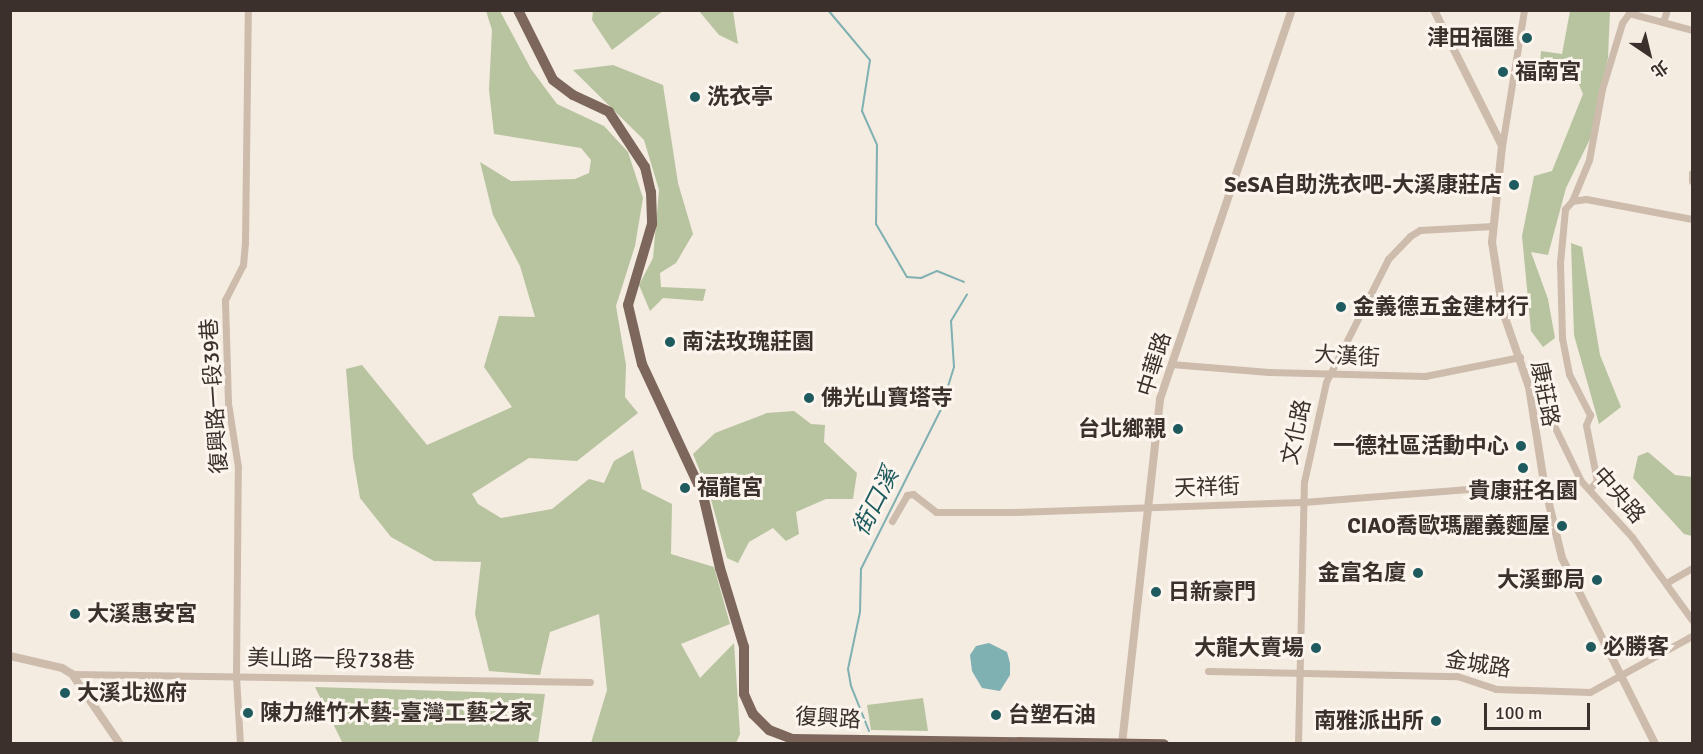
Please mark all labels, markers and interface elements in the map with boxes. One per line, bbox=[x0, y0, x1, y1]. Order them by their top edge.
north arrow bbox=[1619, 24, 1679, 84]
place label: 津田福匯 bbox=[1427, 25, 1515, 51]
marker: 津田福匯 bbox=[1520, 31, 1534, 45]
text: 北 bbox=[1647, 56, 1672, 82]
place label: 福南宮 bbox=[1515, 59, 1581, 85]
marker: 福南宮 bbox=[1496, 65, 1510, 79]
place label: 洗衣亭 bbox=[707, 84, 773, 110]
marker: 洗衣亭 bbox=[688, 90, 702, 104]
place label: SeSA自助洗衣吧-大溪康莊店 bbox=[1224, 172, 1502, 198]
marker: SeSA自助洗衣吧-大溪康莊店 bbox=[1507, 178, 1521, 192]
place label: 金義德五金建材行 bbox=[1353, 294, 1529, 320]
marker: 金義德五金建材行 bbox=[1334, 300, 1348, 314]
street label: 復興路一段39巷 bbox=[195, 317, 233, 475]
place label: 南法玫瑰莊園 bbox=[682, 329, 814, 355]
street label: 中華路 bbox=[1132, 329, 1176, 399]
marker: 南法玫瑰莊園 bbox=[663, 335, 677, 349]
street label: 大漢街 bbox=[1313, 341, 1381, 371]
street label: 康莊路 bbox=[1526, 359, 1564, 429]
place label: 佛光山寶塔寺 bbox=[821, 385, 953, 411]
marker: 佛光山寶塔寺 bbox=[802, 391, 816, 405]
street label: 文化路 bbox=[1276, 397, 1316, 467]
place label: 台北鄉親 bbox=[1078, 416, 1166, 442]
marker: 台北鄉親 bbox=[1171, 422, 1185, 436]
place label: 一德社區活動中心 bbox=[1333, 433, 1509, 459]
marker: 一德社區活動中心 bbox=[1514, 439, 1528, 453]
marker: 貴康莊名園 bbox=[1516, 461, 1530, 475]
street label: 中央路 bbox=[1587, 461, 1651, 529]
water label: 街口溪 bbox=[847, 463, 905, 541]
street label: 天祥街 bbox=[1174, 473, 1240, 501]
place label: 福龍宮 bbox=[697, 475, 763, 501]
place label: 貴康莊名園 bbox=[1468, 478, 1578, 504]
marker: 福龍宮 bbox=[678, 481, 692, 495]
place label: CIAO喬歐瑪麗義麵屋 bbox=[1347, 513, 1550, 539]
marker: CIAO喬歐瑪麗義麵屋 bbox=[1555, 519, 1569, 533]
place label: 金富名廈 bbox=[1318, 560, 1406, 586]
marker: 金富名廈 bbox=[1411, 566, 1425, 580]
place label: 大溪郵局 bbox=[1497, 567, 1585, 593]
marker: 大溪郵局 bbox=[1590, 573, 1604, 587]
place label: 日新豪門 bbox=[1168, 579, 1256, 605]
marker: 日新豪門 bbox=[1149, 585, 1163, 599]
place label: 大溪惠安宮 bbox=[87, 601, 197, 627]
marker: 大溪惠安宮 bbox=[68, 607, 82, 621]
place label: 必勝客 bbox=[1603, 634, 1669, 660]
place label: 大龍大賣場 bbox=[1194, 635, 1304, 661]
marker: 必勝客 bbox=[1584, 640, 1598, 654]
marker: 大龍大賣場 bbox=[1309, 641, 1323, 655]
street label: 美山路一段738巷 bbox=[247, 644, 415, 674]
street label: 金城路 bbox=[1443, 646, 1513, 682]
place label: 大溪北巡府 bbox=[77, 680, 187, 706]
marker: 大溪北巡府 bbox=[58, 686, 72, 700]
scale bar bbox=[1487, 691, 1594, 729]
place label: 陳力維竹木藝-臺灣工藝之家 bbox=[260, 700, 532, 726]
place label: 台塑石油 bbox=[1008, 702, 1096, 728]
text: 100 m bbox=[1495, 702, 1542, 724]
street label: 復興路 bbox=[794, 703, 862, 733]
marker: 陳力維竹木藝-臺灣工藝之家 bbox=[241, 706, 255, 720]
marker: 台塑石油 bbox=[989, 708, 1003, 722]
place label: 南雅派出所 bbox=[1314, 708, 1424, 734]
marker: 南雅派出所 bbox=[1429, 714, 1443, 728]

